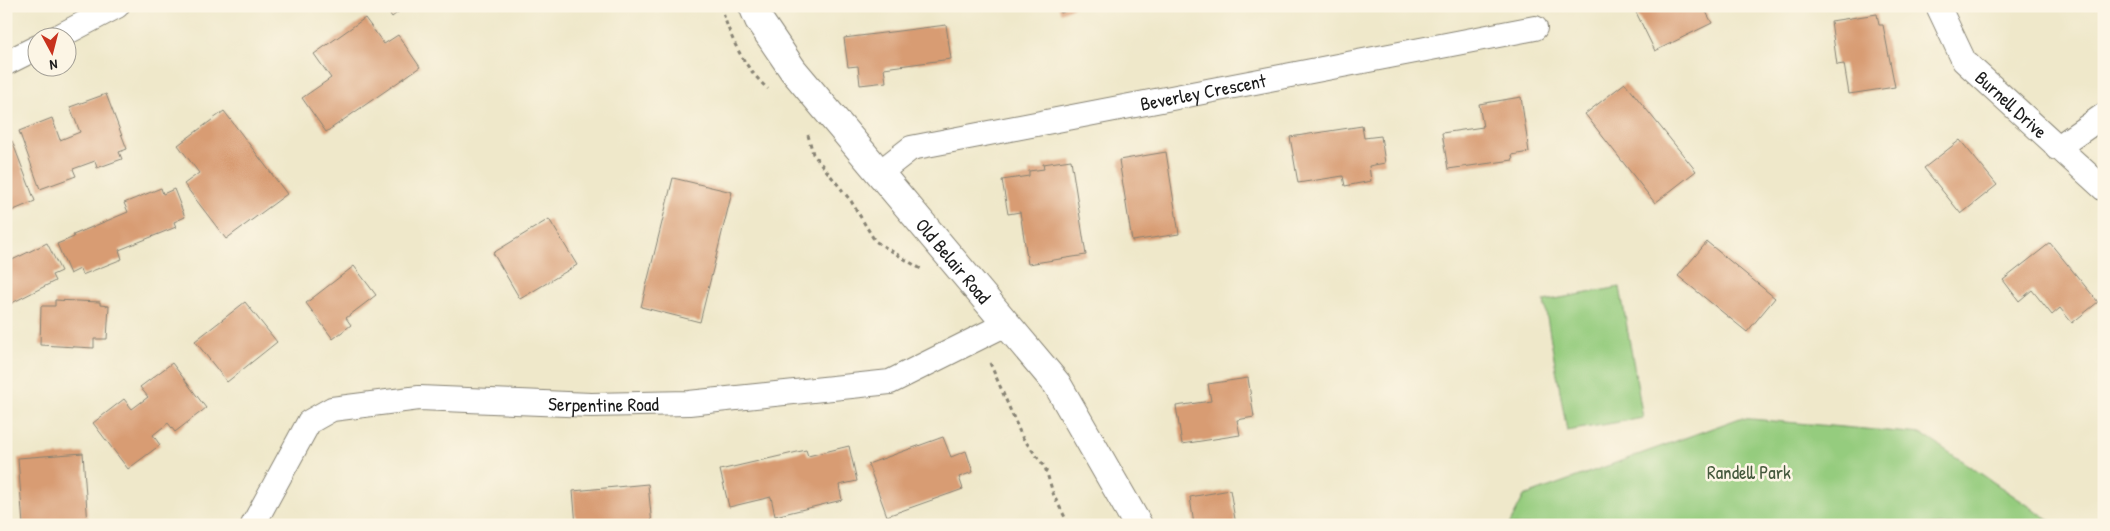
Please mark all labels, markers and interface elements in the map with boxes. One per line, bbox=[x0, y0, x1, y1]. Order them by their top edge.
north arrow bbox=[28, 28, 78, 78]
text: N bbox=[48, 56, 59, 75]
street label: Burnell Drive bbox=[1970, 65, 2053, 144]
street label: Beverley Crescent bbox=[1138, 67, 1269, 117]
street label: Old Belair Road bbox=[910, 213, 997, 310]
street label: Serpentine Road bbox=[548, 390, 660, 418]
park label: Randell Park bbox=[1707, 459, 1791, 485]

